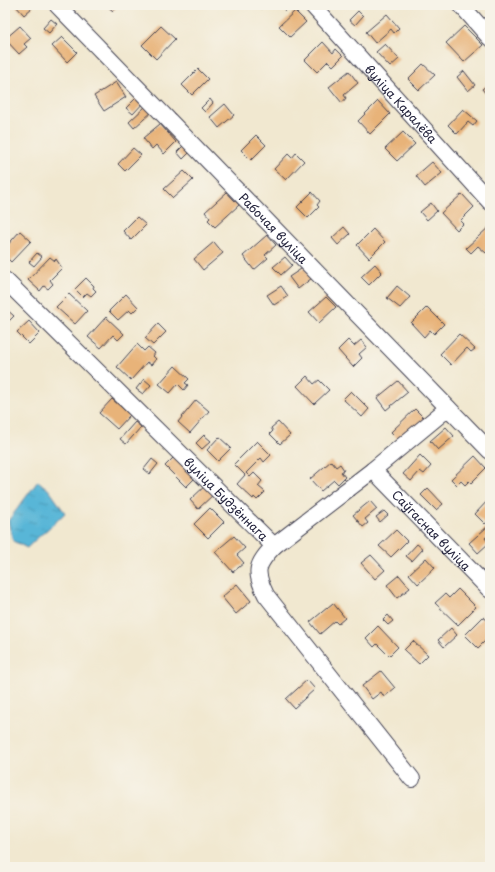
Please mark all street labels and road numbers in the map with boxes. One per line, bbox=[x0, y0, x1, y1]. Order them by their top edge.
street label: вуліца Каралёва bbox=[361, 60, 442, 147]
street label: Рабочая вуліца bbox=[235, 189, 313, 268]
street label: вуліца Будзённага bbox=[180, 453, 273, 545]
street label: Саўгасная вуліца bbox=[388, 486, 476, 575]

